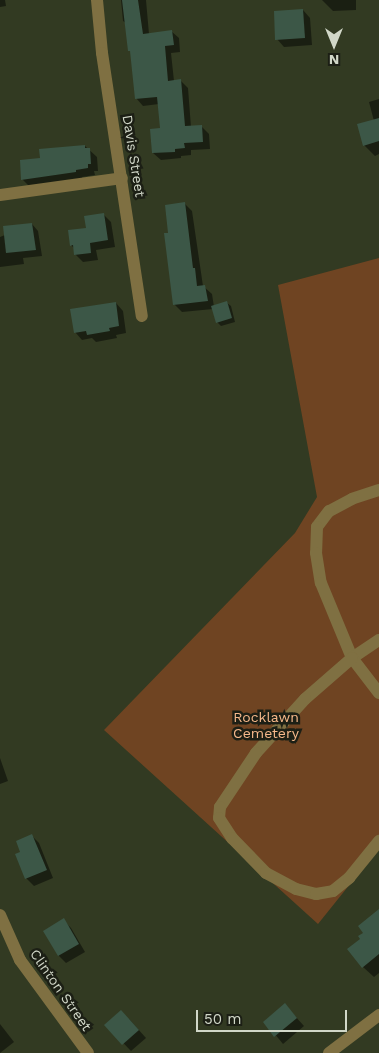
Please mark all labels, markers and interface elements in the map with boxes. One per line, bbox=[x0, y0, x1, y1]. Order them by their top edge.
north arrow bbox=[309, 20, 359, 70]
text: N bbox=[329, 52, 339, 68]
street label: Davis Street bbox=[119, 114, 149, 198]
park label: Rocklawn Cemetery bbox=[233, 709, 299, 742]
street label: Clinton Street bbox=[27, 946, 95, 1034]
scale bar bbox=[199, 1000, 350, 1032]
text: 50 m bbox=[204, 1010, 241, 1028]

